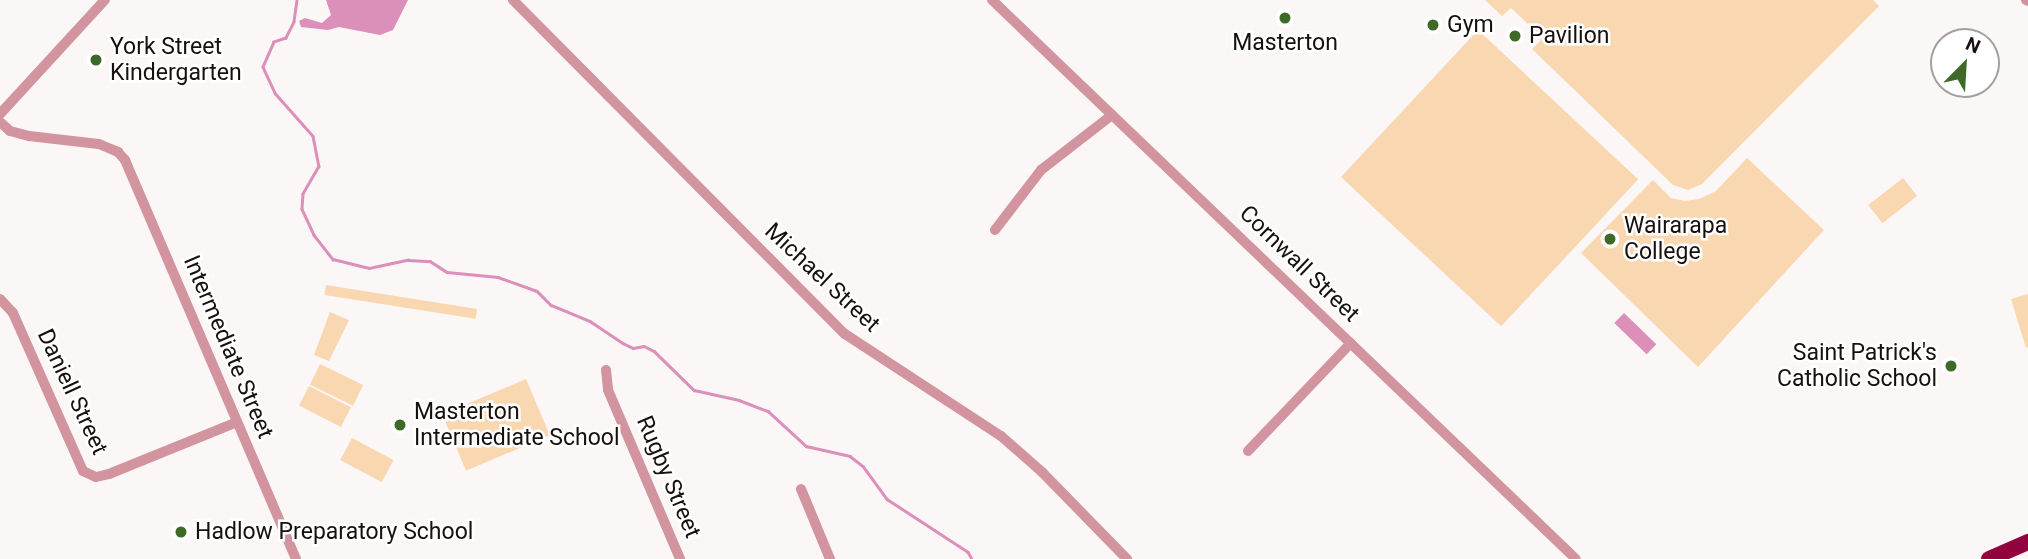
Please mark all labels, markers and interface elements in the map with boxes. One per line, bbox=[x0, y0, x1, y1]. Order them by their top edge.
marker: Masterton bbox=[1277, 10, 1293, 26]
place label: Gym bbox=[1447, 11, 1494, 39]
marker: Gym bbox=[1425, 17, 1441, 33]
place label: Pavilion bbox=[1529, 22, 1609, 50]
marker: Pavilion bbox=[1507, 28, 1523, 44]
north arrow bbox=[1930, 28, 2000, 98]
place label: Masterton bbox=[1232, 29, 1338, 57]
text: N bbox=[1962, 32, 1984, 58]
place label: York Street Kindergarten bbox=[110, 33, 242, 87]
marker: York Street Kindergarten bbox=[88, 52, 104, 68]
street label: Cornwall Street bbox=[1233, 200, 1365, 328]
place label: Wairarapa College bbox=[1624, 212, 1727, 266]
street label: Michael Street bbox=[759, 218, 885, 338]
marker: Wairarapa College bbox=[1602, 231, 1618, 247]
street label: Intermediate Street bbox=[177, 251, 279, 443]
street label: Daniell Street bbox=[31, 325, 113, 459]
place label: Saint Patrick's Catholic School bbox=[1777, 339, 1937, 393]
marker: Saint Patrick's Catholic School bbox=[1943, 358, 1959, 374]
place label: Masterton Intermediate School bbox=[414, 398, 620, 452]
street label: Rugby Street bbox=[630, 412, 706, 542]
marker: Masterton Intermediate School bbox=[392, 417, 408, 433]
place label: Hadlow Preparatory School bbox=[195, 518, 473, 546]
marker: Hadlow Preparatory School bbox=[173, 524, 189, 540]

